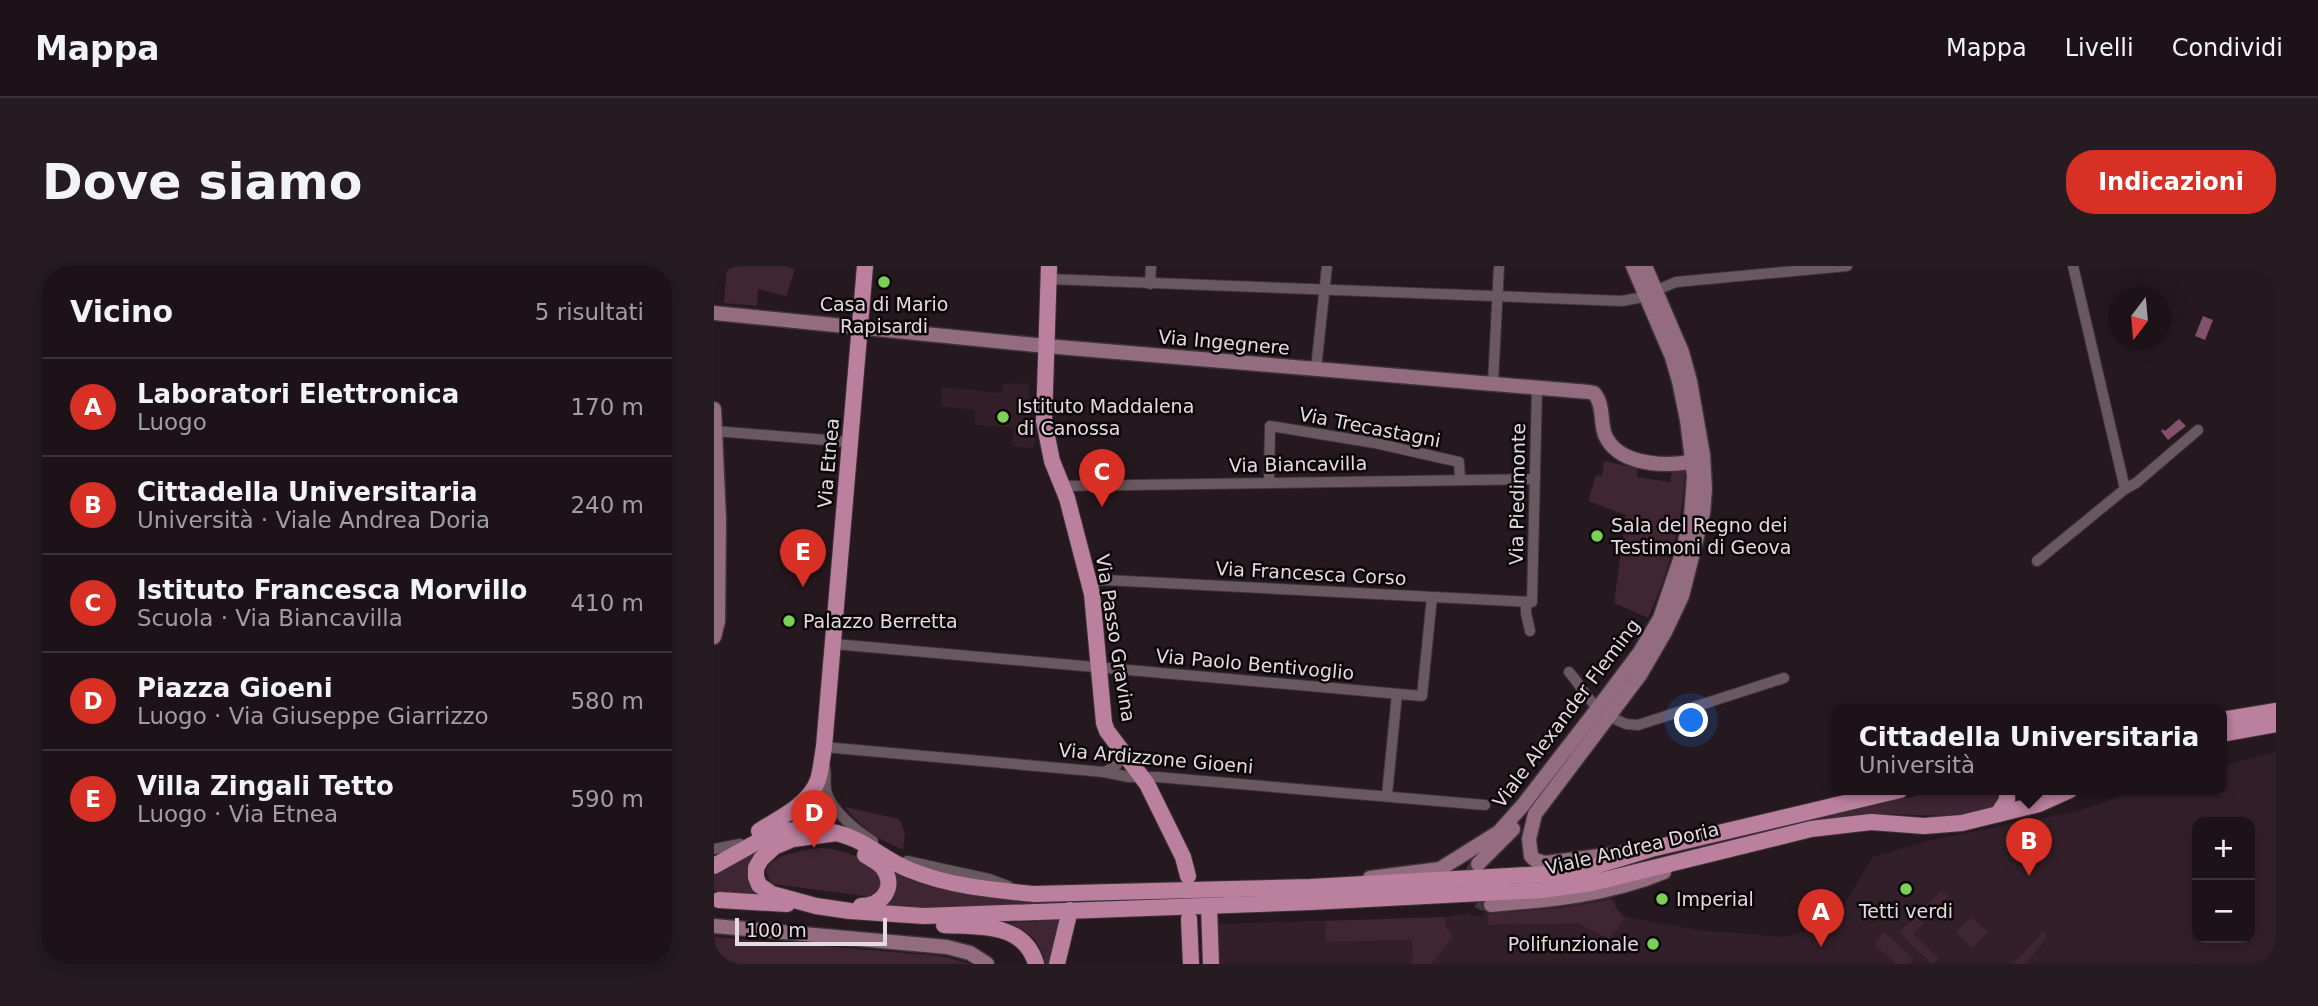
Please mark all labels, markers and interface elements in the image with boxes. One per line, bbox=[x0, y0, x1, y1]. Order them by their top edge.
text: Mappa bbox=[35, 29, 160, 68]
text: Mappa bbox=[1946, 34, 2027, 62]
text: Livelli bbox=[2065, 34, 2134, 62]
text: Condividi bbox=[2172, 34, 2283, 62]
button: Indicazioni bbox=[2066, 150, 2276, 214]
text: Dove siamo bbox=[42, 154, 362, 211]
marker: Casa di Mario Rapisardi bbox=[876, 274, 892, 290]
north arrow bbox=[2108, 287, 2171, 350]
place label: Casa di Mario Rapisardi bbox=[820, 293, 948, 337]
text: Vicino bbox=[70, 294, 173, 329]
text: 5 risultati bbox=[535, 299, 644, 325]
street label: Via Ingegnere bbox=[1157, 325, 1291, 359]
text: Laboratori Elettronica bbox=[137, 379, 459, 409]
text: A bbox=[84, 394, 102, 420]
text: 170 m bbox=[570, 394, 644, 420]
place label: Istituto Maddalena di Canossa bbox=[1017, 395, 1194, 439]
street label: Via Trecastagni bbox=[1297, 402, 1443, 452]
text: Luogo bbox=[137, 409, 207, 435]
marker: Istituto Maddalena di Canossa bbox=[995, 409, 1011, 425]
street label: Via Etnea bbox=[813, 417, 843, 509]
street label: Via Piedimonte bbox=[1505, 423, 1529, 565]
pin: C bbox=[1079, 449, 1125, 507]
street label: Via Biancavilla bbox=[1229, 452, 1367, 476]
text: Cittadella Universitaria bbox=[137, 477, 478, 507]
text: B bbox=[84, 492, 102, 518]
text: 240 m bbox=[570, 492, 644, 518]
text: Università · Viale Andrea Doria bbox=[137, 507, 490, 533]
place label: Sala del Regno dei Testimoni di Geova bbox=[1610, 514, 1792, 558]
marker: Sala del Regno dei Testimoni di Geova bbox=[1589, 528, 1605, 544]
pin: E bbox=[780, 529, 826, 587]
street label: Via Passo Gravina bbox=[1092, 553, 1140, 723]
street label: Via Francesca Corso bbox=[1215, 557, 1407, 589]
text: Istituto Francesca Morvillo bbox=[137, 575, 527, 605]
text: C bbox=[85, 590, 101, 616]
text: 410 m bbox=[570, 590, 644, 616]
text: Scuola · Via Biancavilla bbox=[137, 605, 403, 631]
place label: Palazzo Berretta bbox=[803, 610, 958, 632]
marker: Palazzo Berretta bbox=[781, 613, 797, 629]
street label: Viale Alexander Fleming bbox=[1488, 614, 1644, 812]
street label: Via Paolo Bentivoglio bbox=[1155, 644, 1355, 684]
text: Piazza Gioeni bbox=[137, 673, 333, 703]
text: D bbox=[83, 688, 103, 714]
text: 580 m bbox=[570, 688, 644, 714]
text: Luogo · Via Giuseppe Giarrizzo bbox=[137, 703, 489, 729]
your location bbox=[1674, 703, 1708, 737]
popup bbox=[1831, 704, 2227, 795]
text: Cittadella Universitaria bbox=[1859, 722, 2199, 752]
street label: Via Ardizzone Gioeni bbox=[1058, 739, 1254, 777]
text: Università bbox=[1859, 752, 1975, 778]
text: Villa Zingali Tetto bbox=[137, 771, 394, 801]
text: E bbox=[85, 786, 101, 812]
text: 590 m bbox=[570, 786, 644, 812]
pin: D bbox=[791, 790, 837, 848]
text: Luogo · Via Etnea bbox=[137, 801, 338, 827]
street label: Viale Andrea Doria bbox=[1543, 817, 1721, 879]
map controls bbox=[2192, 817, 2255, 943]
button: + bbox=[2192, 817, 2255, 880]
pin: B bbox=[2006, 818, 2052, 876]
button: − bbox=[2192, 880, 2255, 943]
marker: Tetti verdi bbox=[1898, 881, 1914, 897]
place label: Imperial bbox=[1676, 888, 1754, 910]
pin: A bbox=[1798, 889, 1844, 947]
marker: Imperial bbox=[1654, 891, 1670, 907]
place label: Tetti verdi bbox=[1858, 900, 1953, 922]
scale bar bbox=[735, 915, 887, 947]
text: 100 m bbox=[746, 919, 807, 941]
place label: Polifunzionale bbox=[1508, 933, 1639, 955]
marker: Polifunzionale bbox=[1645, 936, 1661, 952]

